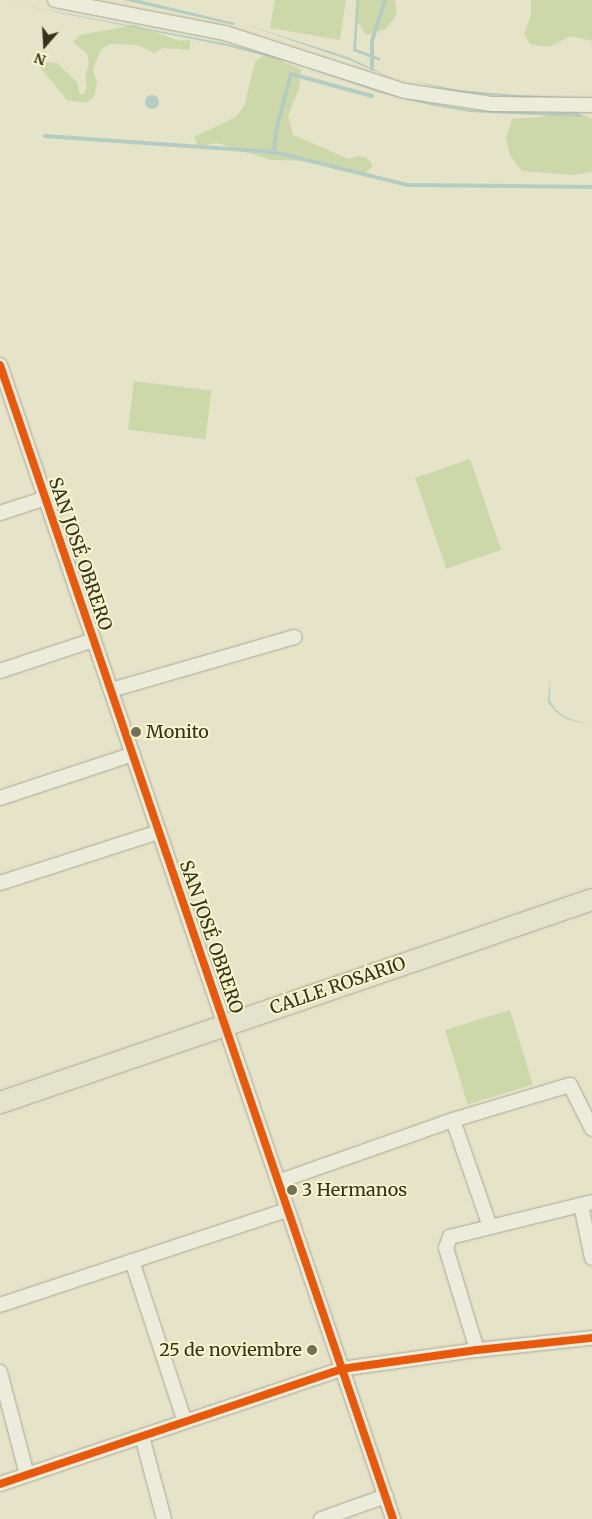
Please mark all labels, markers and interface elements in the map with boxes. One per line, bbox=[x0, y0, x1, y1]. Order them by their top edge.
north arrow bbox=[20, 20, 70, 70]
text: N bbox=[32, 49, 48, 69]
street label: SAN JOSÉ OBRERO bbox=[44, 475, 116, 633]
place label: Monito bbox=[146, 721, 209, 743]
marker: Monito bbox=[130, 726, 142, 738]
street label: SAN JOSÉ OBRERO bbox=[175, 858, 247, 1016]
street label: CALLE ROSARIO bbox=[267, 953, 409, 1019]
place label: 3 Hermanos bbox=[302, 1179, 407, 1201]
marker: 3 Hermanos bbox=[286, 1184, 298, 1196]
place label: 25 de noviembre bbox=[159, 1339, 302, 1361]
marker: 25 de noviembre bbox=[306, 1344, 318, 1356]

